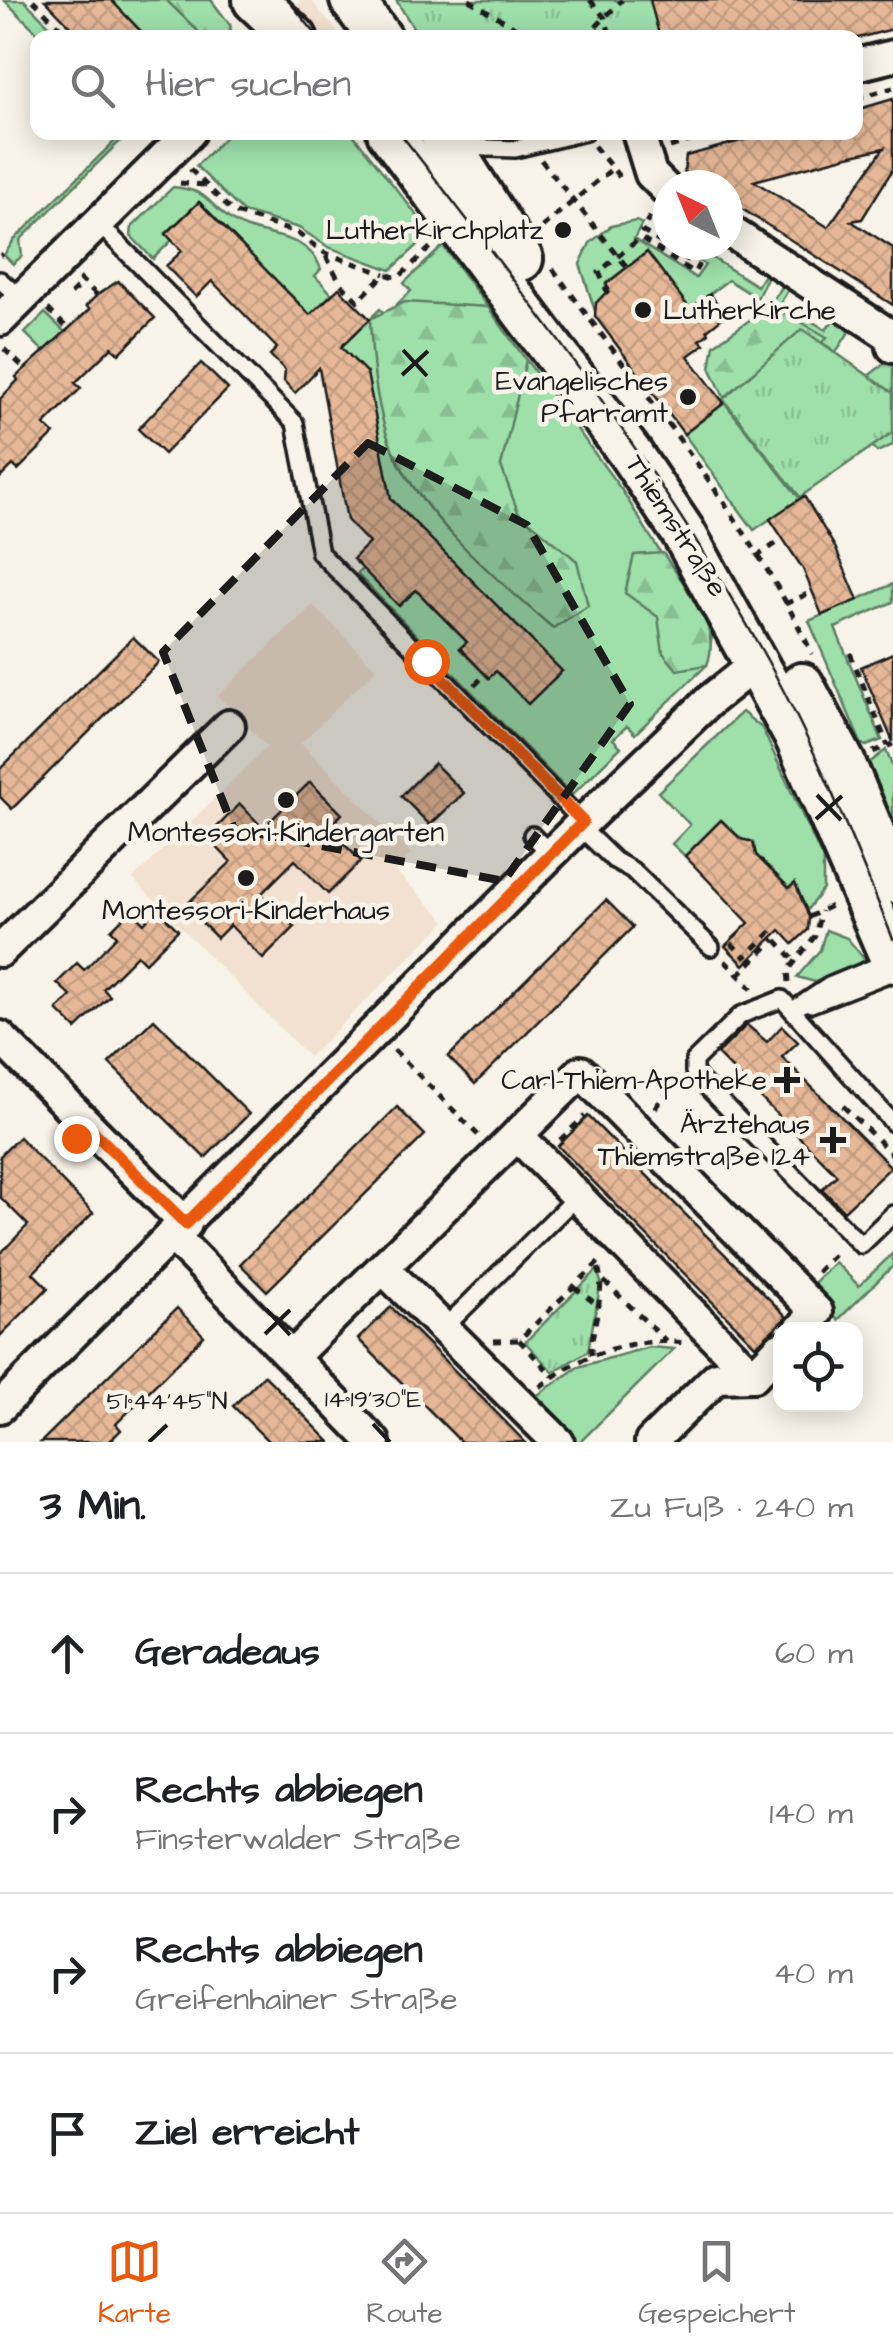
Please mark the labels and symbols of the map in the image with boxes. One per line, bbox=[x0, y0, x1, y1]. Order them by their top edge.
north arrow bbox=[653, 170, 743, 260]
place label: Lutherkirchplatz bbox=[326, 211, 543, 250]
marker: Lutherkirchplatz bbox=[552, 219, 574, 241]
place label: Lutherkirche bbox=[663, 291, 836, 330]
marker: Lutherkirche bbox=[632, 299, 654, 321]
place label: Evangelisches Pfarramt bbox=[496, 362, 669, 433]
marker: Evangelisches Pfarramt bbox=[677, 386, 699, 408]
street label: Thiemstraße bbox=[615, 447, 737, 605]
route start bbox=[404, 639, 450, 685]
marker: Montessori-Kindergarten bbox=[275, 789, 297, 811]
place label: Montessori-Kindergarten bbox=[128, 813, 444, 853]
marker: Montessori-Kinderhaus bbox=[235, 867, 257, 889]
place label: Montessori-Kinderhaus bbox=[102, 891, 390, 930]
place label: Carl-Thiem-Apotheke bbox=[501, 1061, 767, 1100]
marker: Carl-Thiem-Apotheke bbox=[776, 1069, 798, 1091]
place label: Ärztehaus Thiemstraße 124 bbox=[598, 1105, 810, 1176]
route end bbox=[54, 1116, 100, 1162]
marker: Ärztehaus Thiemstraße 124 bbox=[820, 1127, 846, 1153]
text: 14°19'30"E bbox=[325, 1382, 421, 1417]
text: 51°44'45"N bbox=[107, 1384, 227, 1419]

